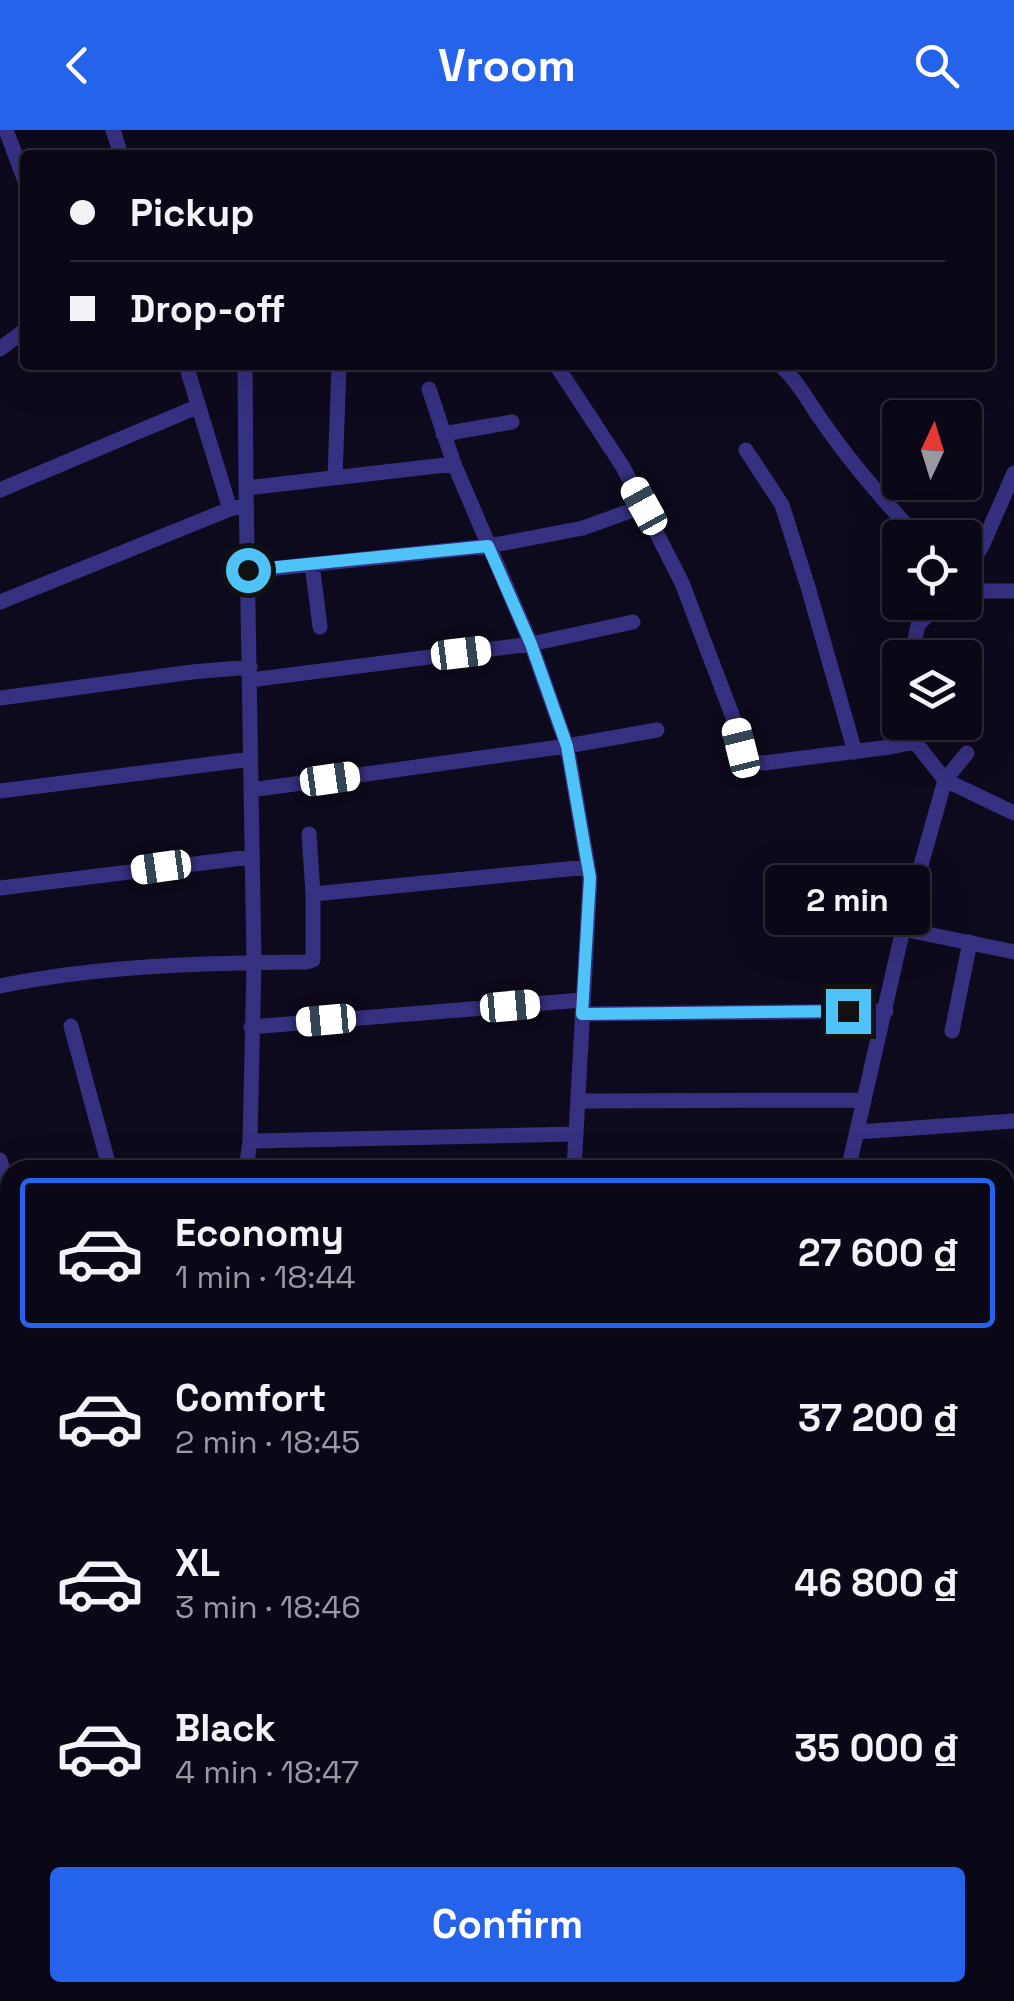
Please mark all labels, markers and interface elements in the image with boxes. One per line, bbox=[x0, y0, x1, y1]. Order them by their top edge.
text: Vroom bbox=[438, 37, 576, 94]
icon: back bbox=[50, 38, 105, 93]
icon: search bbox=[909, 38, 964, 93]
text: Pickup bbox=[130, 189, 254, 237]
text: Drop-off bbox=[130, 285, 285, 333]
north arrow bbox=[882, 400, 982, 500]
map controls bbox=[882, 400, 982, 740]
car bbox=[616, 472, 672, 540]
button: locate bbox=[882, 520, 982, 620]
route start bbox=[226, 548, 271, 593]
car bbox=[429, 634, 493, 672]
button: layers bbox=[882, 640, 982, 740]
car bbox=[719, 715, 763, 781]
car bbox=[298, 760, 362, 798]
car bbox=[129, 848, 193, 886]
callout: 2 min bbox=[766, 866, 930, 936]
text: 2 min bbox=[806, 880, 889, 920]
car bbox=[479, 988, 541, 1024]
route end bbox=[826, 989, 871, 1034]
car bbox=[295, 1002, 357, 1038]
icon: car bbox=[55, 1208, 145, 1298]
text: Economy bbox=[175, 1209, 344, 1257]
text: 27 600 ₫ bbox=[798, 1229, 960, 1277]
text: 1 min · 18:44 bbox=[175, 1257, 355, 1297]
icon: car bbox=[55, 1373, 145, 1463]
text: Comfort bbox=[175, 1374, 326, 1422]
text: 37 200 ₫ bbox=[798, 1394, 960, 1442]
text: 2 min · 18:45 bbox=[175, 1422, 361, 1462]
icon: car bbox=[55, 1538, 145, 1628]
text: XL bbox=[175, 1539, 220, 1587]
text: 46 800 ₫ bbox=[794, 1559, 960, 1607]
text: 3 min · 18:46 bbox=[175, 1587, 361, 1627]
icon: car bbox=[55, 1703, 145, 1793]
text: Black bbox=[175, 1704, 276, 1752]
text: 35 000 ₫ bbox=[794, 1724, 960, 1772]
text: 4 min · 18:47 bbox=[175, 1752, 359, 1792]
button: Confirm bbox=[50, 1867, 965, 1982]

